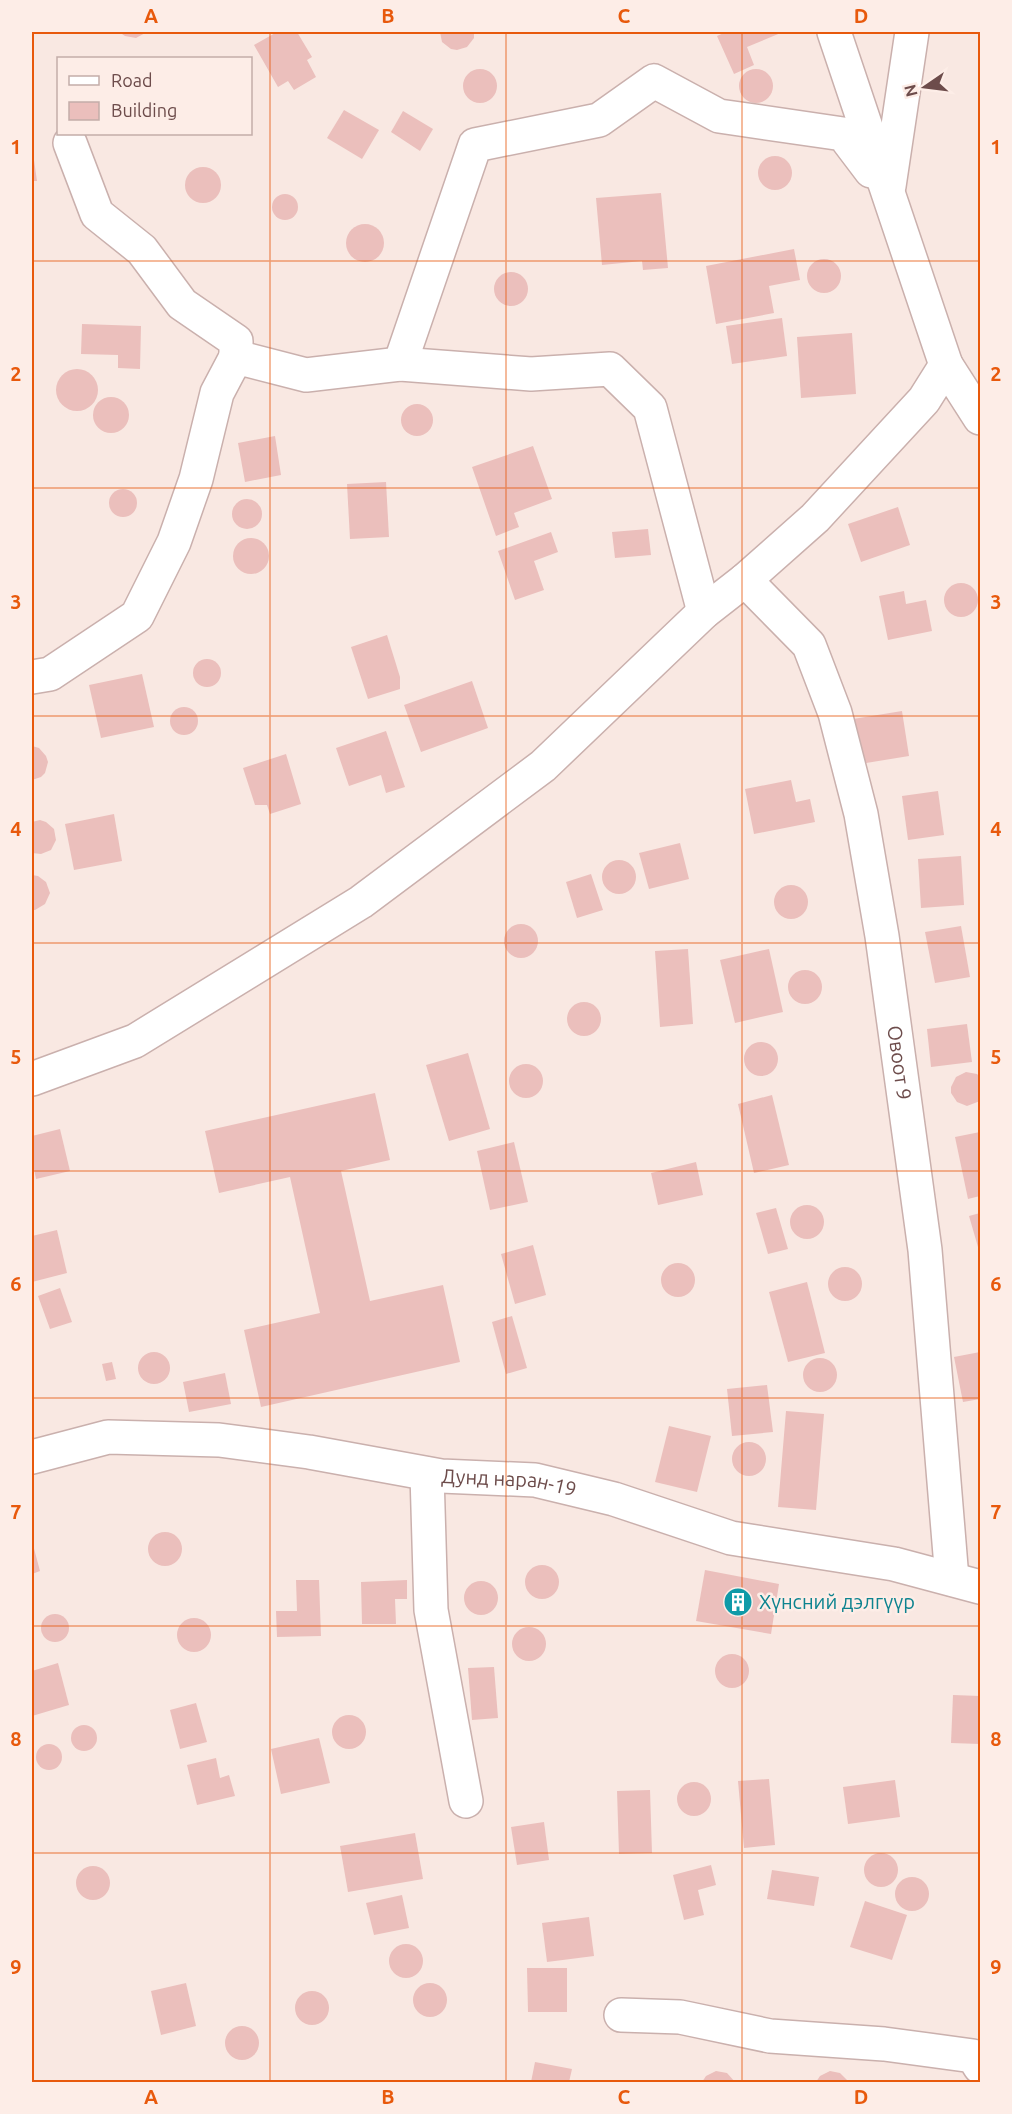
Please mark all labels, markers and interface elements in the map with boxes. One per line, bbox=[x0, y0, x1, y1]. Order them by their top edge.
text: A bbox=[144, 4, 158, 27]
text: B bbox=[381, 4, 395, 27]
text: C bbox=[618, 4, 631, 27]
text: D bbox=[854, 4, 868, 27]
legend bbox=[57, 57, 252, 135]
north arrow bbox=[895, 57, 955, 117]
text: Road bbox=[111, 70, 153, 90]
text: N bbox=[900, 83, 921, 99]
text: Building bbox=[111, 100, 177, 120]
text: 1 bbox=[10, 135, 22, 158]
text: 1 bbox=[990, 135, 1002, 158]
text: 2 bbox=[10, 362, 22, 385]
text: 2 bbox=[990, 362, 1002, 385]
text: 3 bbox=[10, 590, 22, 613]
text: 3 bbox=[990, 590, 1002, 613]
text: 4 bbox=[10, 817, 22, 840]
text: 4 bbox=[990, 817, 1002, 840]
street label: Овоот 9 bbox=[883, 1024, 916, 1101]
text: 5 bbox=[10, 1045, 22, 1068]
text: 5 bbox=[990, 1045, 1002, 1068]
text: 6 bbox=[10, 1272, 22, 1295]
text: 6 bbox=[990, 1272, 1002, 1295]
street label: Дунд наран-19 bbox=[441, 1464, 579, 1501]
text: 7 bbox=[10, 1500, 22, 1523]
text: 7 bbox=[990, 1500, 1002, 1523]
building icon: Хүнсний дэлгүүр bbox=[722, 1586, 754, 1618]
place label: Хүнсний дэлгүүр bbox=[759, 1590, 915, 1613]
text: 8 bbox=[10, 1727, 22, 1750]
text: 8 bbox=[990, 1727, 1002, 1750]
text: 9 bbox=[10, 1955, 22, 1978]
text: 9 bbox=[990, 1955, 1002, 1978]
text: A bbox=[144, 2085, 158, 2108]
text: B bbox=[381, 2085, 395, 2108]
text: C bbox=[618, 2085, 631, 2108]
text: D bbox=[854, 2085, 868, 2108]

